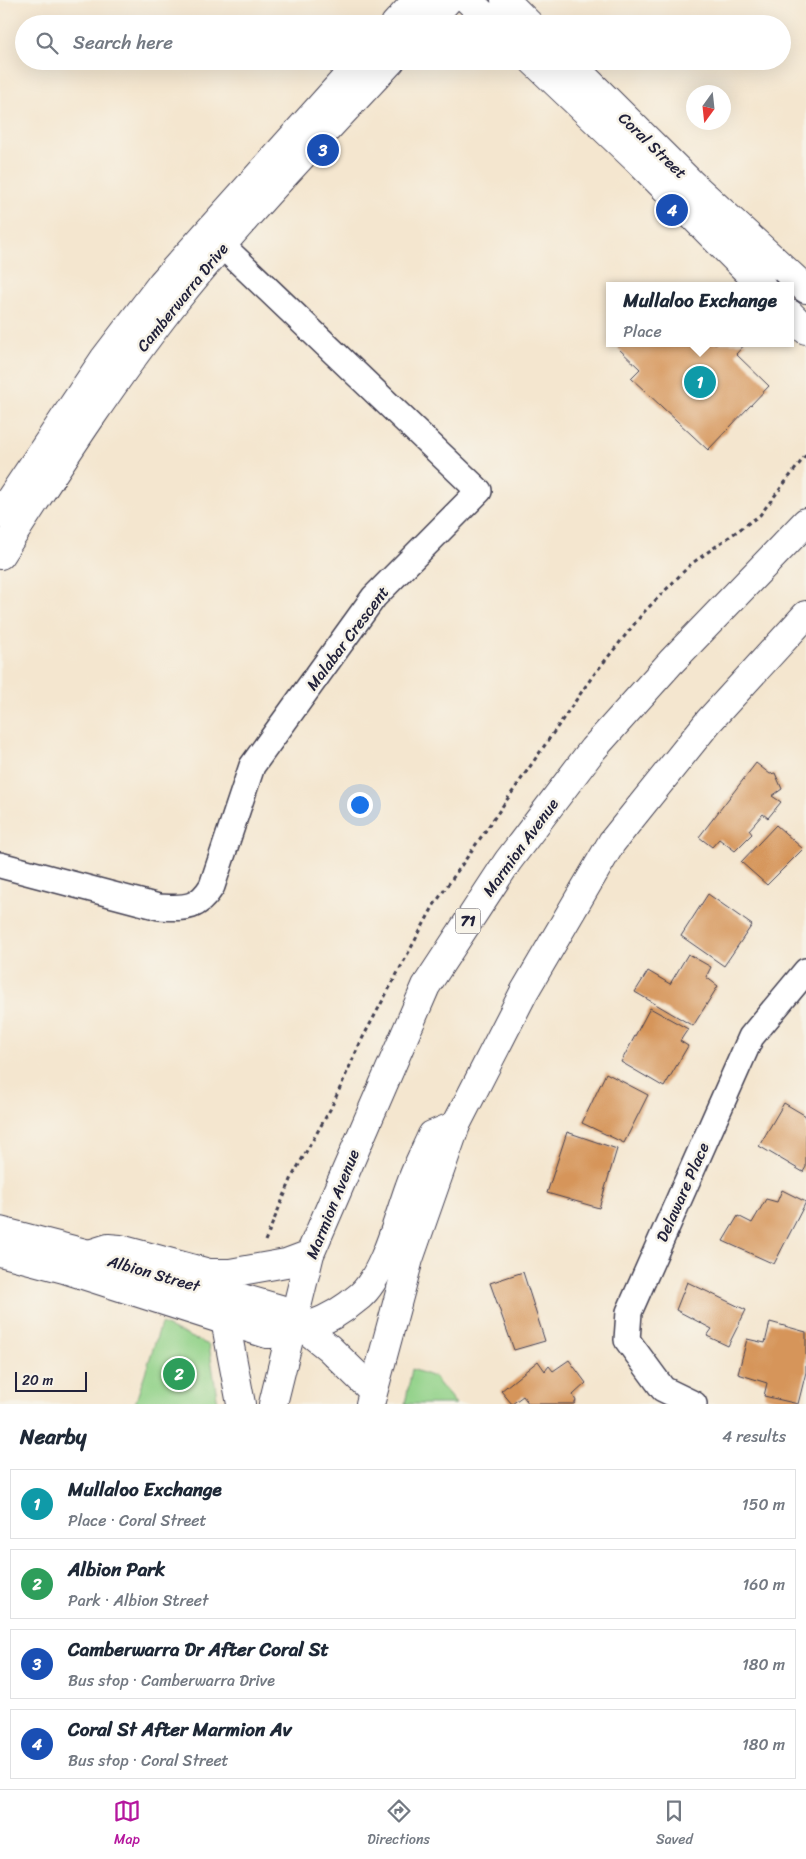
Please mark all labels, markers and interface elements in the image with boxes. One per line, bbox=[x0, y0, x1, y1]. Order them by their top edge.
search box bbox=[15, 15, 791, 70]
text: Search here bbox=[73, 26, 173, 59]
icon: search bbox=[33, 29, 61, 57]
north arrow bbox=[686, 85, 731, 130]
street label: Coral Street bbox=[611, 105, 694, 186]
pin: 3 bbox=[307, 131, 339, 169]
pin: 4 bbox=[656, 191, 688, 229]
street label: Camberwarra Drive bbox=[129, 236, 236, 358]
popup bbox=[606, 282, 794, 347]
text: Mullaloo Exchange bbox=[623, 284, 777, 317]
text: Place bbox=[623, 317, 662, 346]
pin: 1 bbox=[684, 363, 716, 401]
street label: Malabar Crescent bbox=[298, 580, 397, 697]
your location bbox=[347, 792, 373, 818]
street label: Marmion Avenue bbox=[475, 792, 566, 903]
road number: 71 bbox=[456, 908, 480, 934]
street label: Delaware Place bbox=[648, 1137, 717, 1247]
street label: Marmion Avenue bbox=[297, 1145, 368, 1263]
street label: Albion Street bbox=[103, 1246, 204, 1301]
pin: 2 bbox=[163, 1355, 195, 1393]
text: 20 m bbox=[22, 1368, 53, 1393]
scale bar bbox=[15, 1369, 88, 1392]
text: Nearby bbox=[20, 1418, 86, 1456]
text: 4 results bbox=[722, 1422, 786, 1451]
text: Mullaloo Exchange bbox=[68, 1473, 222, 1506]
text: 1 bbox=[34, 1490, 40, 1519]
text: 150 m bbox=[742, 1490, 785, 1519]
text: Place · Coral Street bbox=[68, 1506, 207, 1535]
text: Albion Park bbox=[68, 1553, 165, 1586]
text: 2 bbox=[32, 1570, 42, 1599]
text: 160 m bbox=[742, 1570, 785, 1599]
text: Park · Albion Street bbox=[68, 1586, 208, 1615]
text: Camberwarra Dr After Coral St bbox=[68, 1633, 329, 1666]
text: 3 bbox=[33, 1650, 41, 1679]
text: 180 m bbox=[742, 1650, 785, 1679]
text: Bus stop · Camberwarra Drive bbox=[68, 1666, 275, 1695]
text: Coral St After Marmion Av bbox=[68, 1713, 292, 1746]
text: 4 bbox=[32, 1730, 42, 1759]
text: 180 m bbox=[742, 1730, 785, 1759]
text: Bus stop · Coral Street bbox=[68, 1746, 229, 1775]
tab: Map bbox=[113, 1797, 141, 1852]
tab: Directions bbox=[367, 1797, 430, 1852]
tab: Saved bbox=[656, 1797, 693, 1852]

